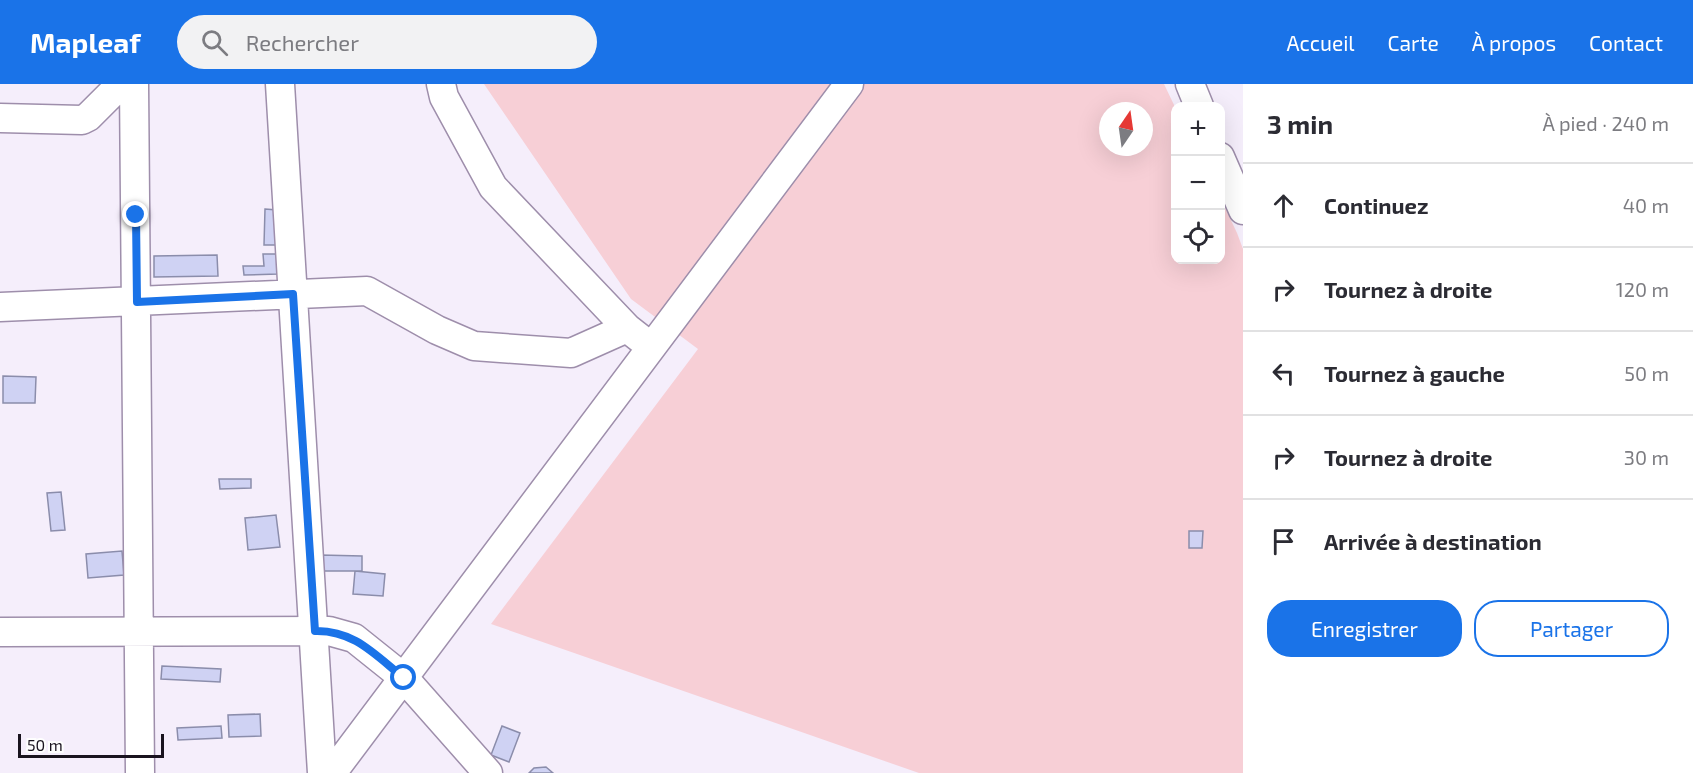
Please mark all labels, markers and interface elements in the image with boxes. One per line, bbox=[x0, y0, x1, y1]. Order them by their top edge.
search box bbox=[177, 15, 597, 69]
text: Mapleaf bbox=[30, 25, 141, 59]
icon: search bbox=[198, 26, 231, 59]
text: Rechercher bbox=[246, 29, 359, 55]
text: Accueil bbox=[1286, 30, 1355, 55]
text: Carte bbox=[1388, 30, 1439, 55]
text: À propos bbox=[1472, 30, 1556, 55]
text: Contact bbox=[1589, 30, 1663, 55]
north arrow bbox=[1099, 102, 1153, 156]
map controls bbox=[1171, 102, 1225, 264]
button: + bbox=[1171, 102, 1225, 156]
text: 3 min bbox=[1267, 108, 1333, 139]
text: À pied · 240 m bbox=[1543, 111, 1669, 135]
button: − bbox=[1171, 156, 1225, 210]
icon: ahead bbox=[1267, 189, 1300, 222]
text: Continuez bbox=[1324, 192, 1428, 218]
text: 40 m bbox=[1623, 193, 1669, 217]
route end bbox=[122, 201, 148, 227]
button: locate bbox=[1171, 210, 1225, 264]
icon: right bbox=[1267, 273, 1300, 306]
text: Tournez à droite bbox=[1324, 276, 1493, 302]
text: 120 m bbox=[1616, 277, 1669, 301]
icon: left bbox=[1267, 357, 1300, 390]
text: Tournez à gauche bbox=[1324, 360, 1505, 386]
text: 50 m bbox=[1624, 361, 1669, 385]
icon: right bbox=[1267, 441, 1300, 474]
text: Tournez à droite bbox=[1324, 444, 1493, 470]
text: 30 m bbox=[1624, 445, 1669, 469]
icon: arrive bbox=[1267, 525, 1300, 558]
text: Arrivée à destination bbox=[1324, 528, 1542, 554]
button: Enregistrer bbox=[1267, 600, 1462, 657]
button: Partager bbox=[1474, 600, 1669, 657]
route start bbox=[390, 664, 416, 690]
scale bar bbox=[18, 731, 164, 758]
text: 50 m bbox=[27, 735, 63, 754]

